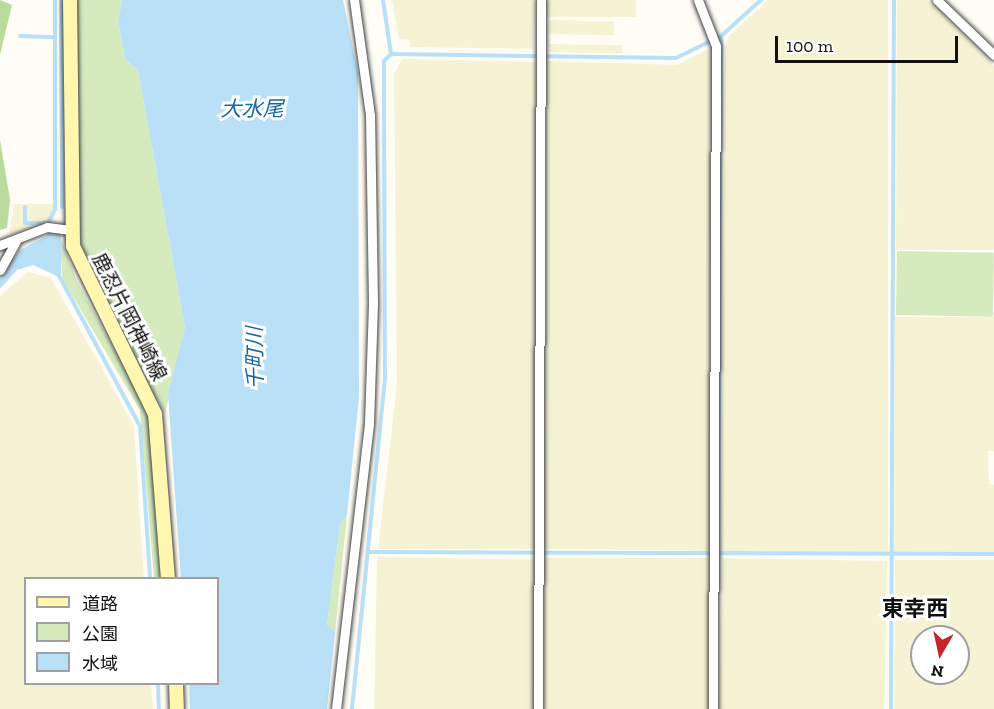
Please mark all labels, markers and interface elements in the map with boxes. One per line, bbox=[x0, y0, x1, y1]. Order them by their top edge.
scale bar bbox=[778, 24, 961, 62]
text: 100 m bbox=[786, 35, 833, 57]
water label: 大水尾 bbox=[221, 96, 283, 122]
street label: 鹿忍片岡神崎線 bbox=[87, 249, 171, 385]
water label: 千町川 bbox=[242, 326, 268, 390]
legend bbox=[24, 577, 219, 685]
text: 道路 bbox=[82, 593, 118, 615]
district label: 東幸西 bbox=[882, 596, 948, 622]
text: 公園 bbox=[82, 623, 118, 645]
north arrow bbox=[910, 625, 970, 685]
text: 水域 bbox=[82, 653, 118, 675]
text: N bbox=[930, 661, 945, 682]

